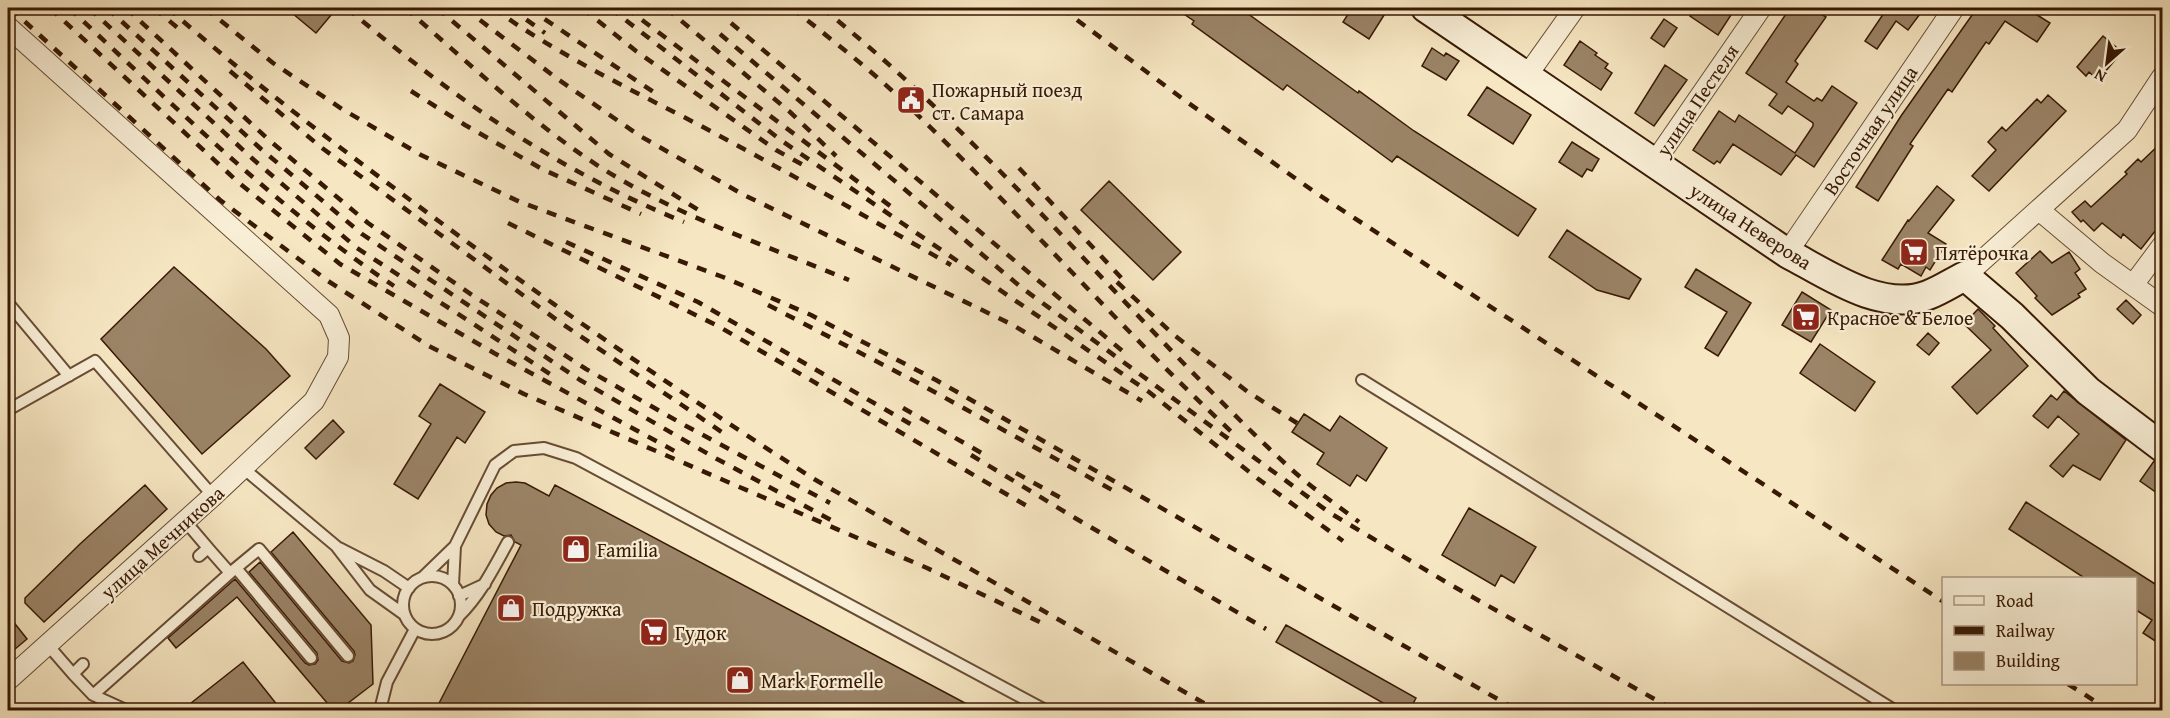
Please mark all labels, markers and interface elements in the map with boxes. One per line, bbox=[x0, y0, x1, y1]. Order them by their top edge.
north arrow bbox=[2077, 33, 2137, 93]
street label: улица Пестеля bbox=[1648, 38, 1745, 163]
street label: Восточная улица bbox=[1816, 59, 1924, 201]
text: N bbox=[2089, 63, 2110, 89]
place label: Пожарный поезд ст. Самара bbox=[932, 75, 1083, 127]
public building icon: Пожарный поезд ст. Самара bbox=[895, 84, 927, 116]
street label: улица Неверова bbox=[1683, 175, 1818, 277]
supermarket icon: Пятёрочка bbox=[1898, 236, 1930, 268]
place label: Пятёрочка bbox=[1935, 238, 2029, 267]
supermarket icon: Красное & Белое bbox=[1790, 301, 1822, 333]
place label: Красное & Белое bbox=[1827, 303, 1973, 332]
street label: улица Мечникова bbox=[93, 478, 231, 606]
shop icon: Familia bbox=[560, 533, 592, 565]
place label: Familia bbox=[597, 535, 659, 564]
legend bbox=[1942, 577, 2137, 685]
text: Road bbox=[1996, 587, 2034, 614]
shop icon: Подружка bbox=[495, 592, 527, 624]
place label: Подружка bbox=[532, 594, 622, 623]
supermarket icon: Гудок bbox=[638, 616, 670, 648]
text: Railway bbox=[1996, 617, 2055, 644]
place label: Гудок bbox=[675, 618, 727, 647]
text: Building bbox=[1996, 647, 2060, 674]
shop icon: Mark Formelle bbox=[724, 664, 756, 696]
place label: Mark Formelle bbox=[761, 666, 883, 695]

